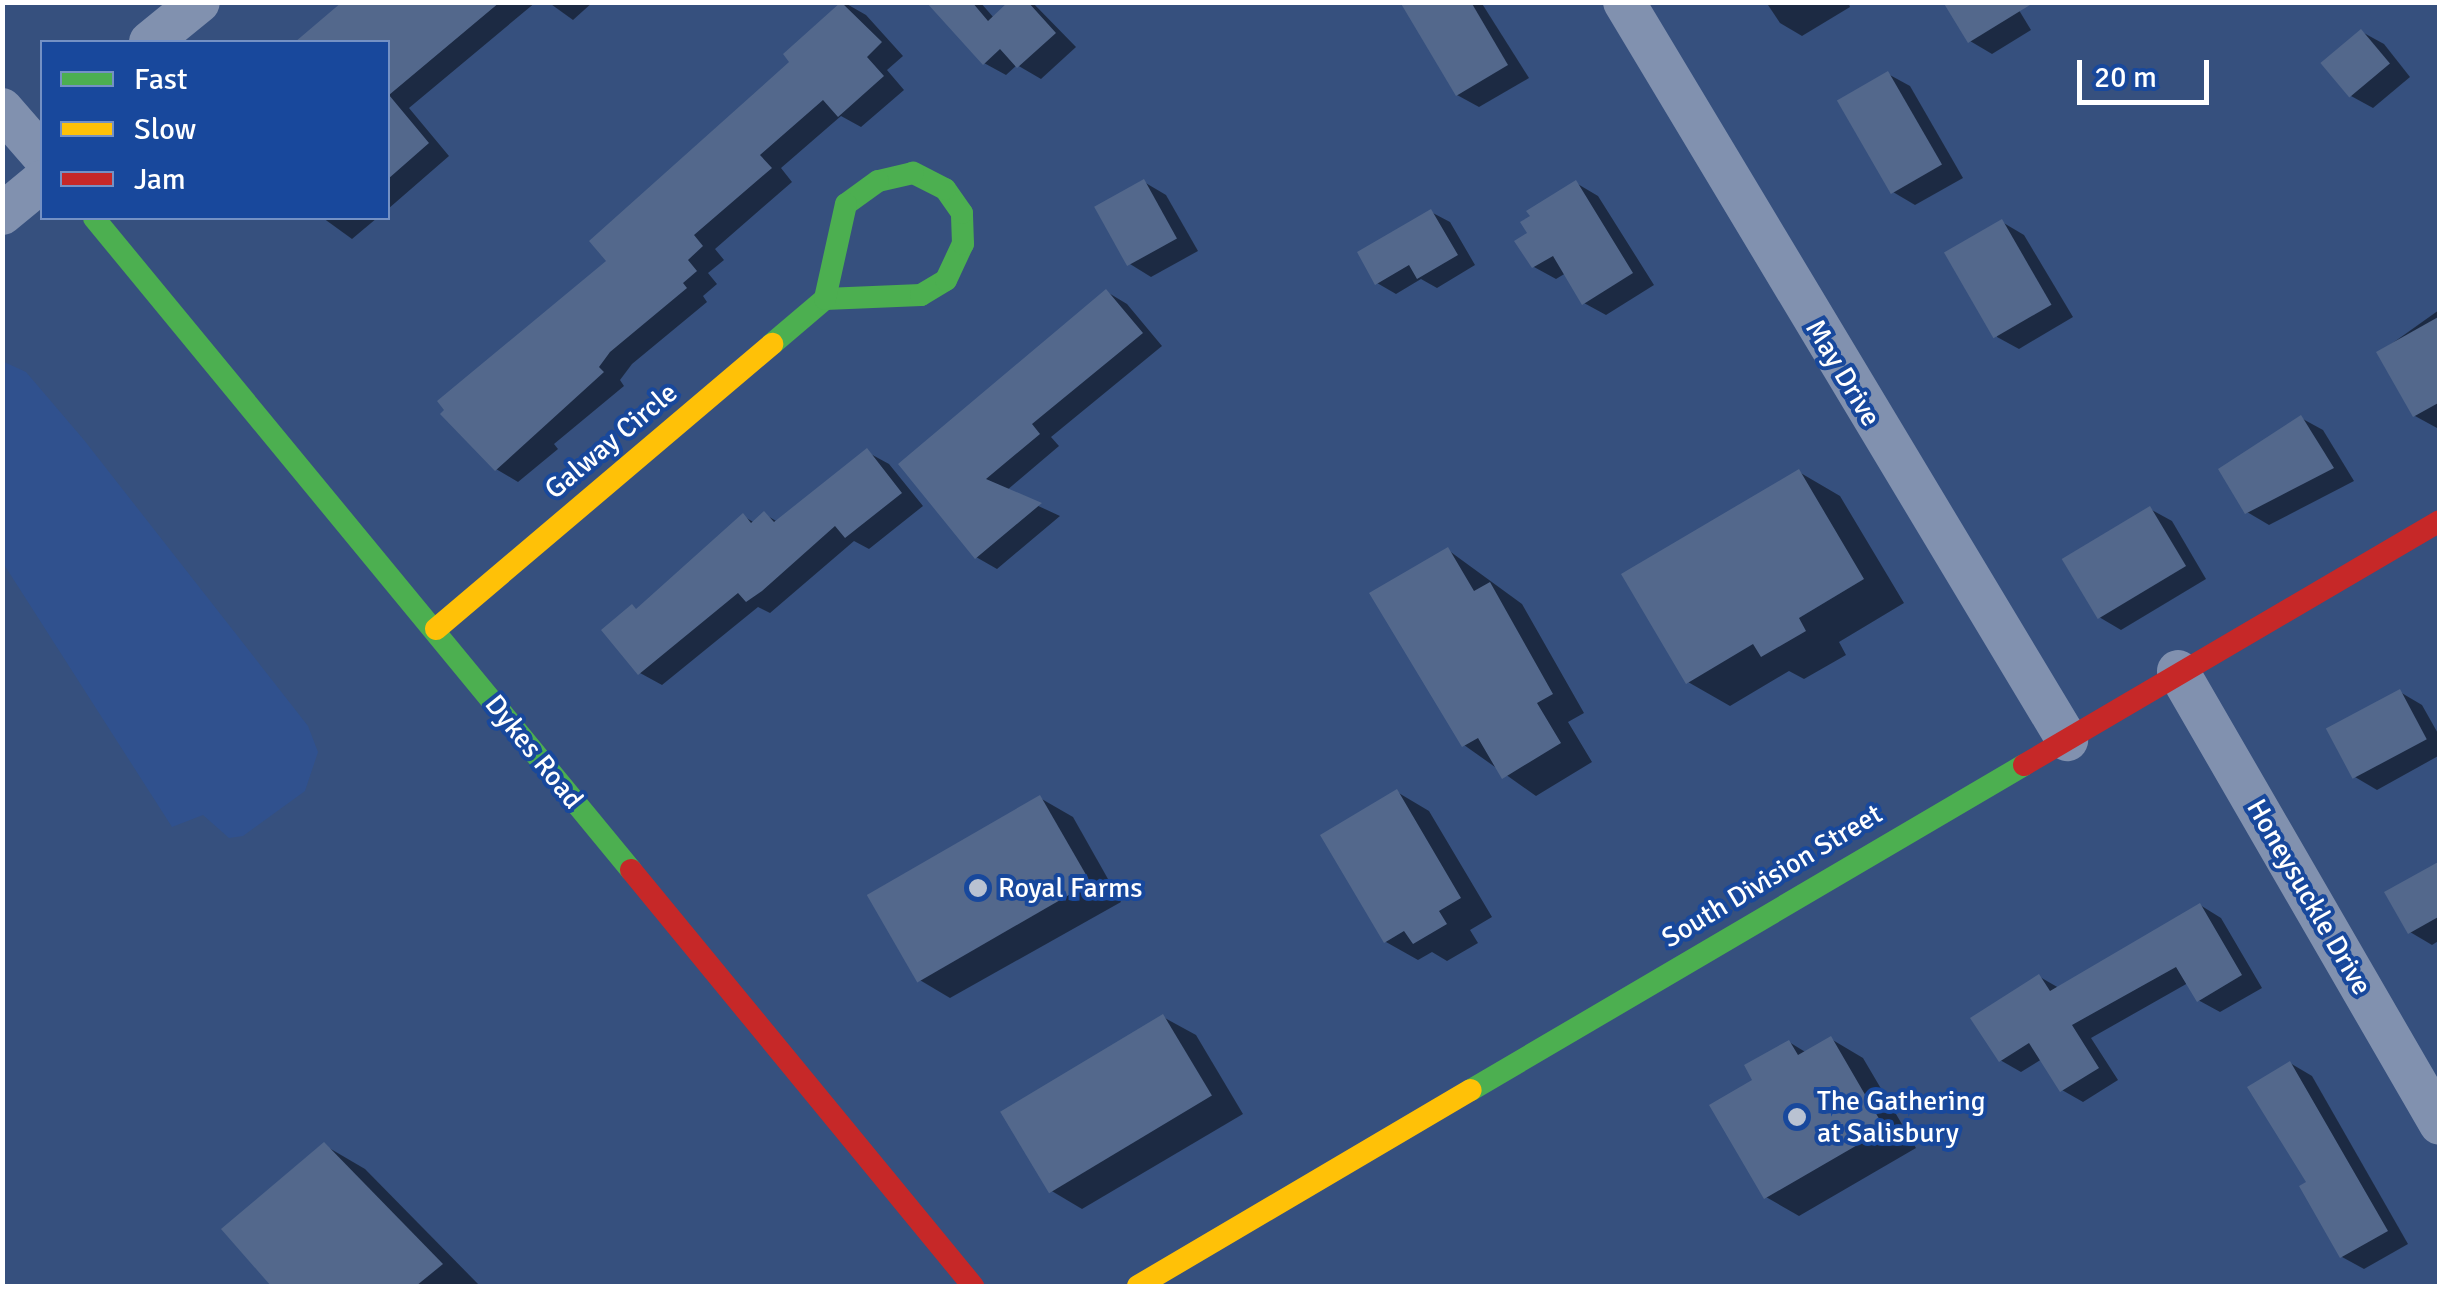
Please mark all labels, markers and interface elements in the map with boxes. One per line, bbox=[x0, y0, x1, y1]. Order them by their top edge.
legend bbox=[40, 40, 390, 220]
scale bar bbox=[2082, 40, 2214, 102]
text: 20 m bbox=[2094, 59, 2157, 96]
text: Fast bbox=[134, 61, 187, 98]
text: Slow bbox=[134, 111, 196, 148]
text: Jam bbox=[134, 161, 186, 198]
street label: May Drive bbox=[1798, 314, 1888, 432]
street label: Galway Circle bbox=[538, 376, 684, 506]
street label: Dykes Road bbox=[478, 688, 590, 816]
street label: Honeysuckle Drive bbox=[2239, 793, 2379, 1001]
street label: South Division Street bbox=[1656, 797, 1888, 955]
place label: Royal Farms bbox=[998, 871, 1143, 905]
marker: Royal Farms bbox=[967, 877, 989, 899]
place label: The Gathering at Salisbury bbox=[1817, 1084, 1986, 1150]
marker: The Gathering at Salisbury bbox=[1786, 1106, 1808, 1128]

